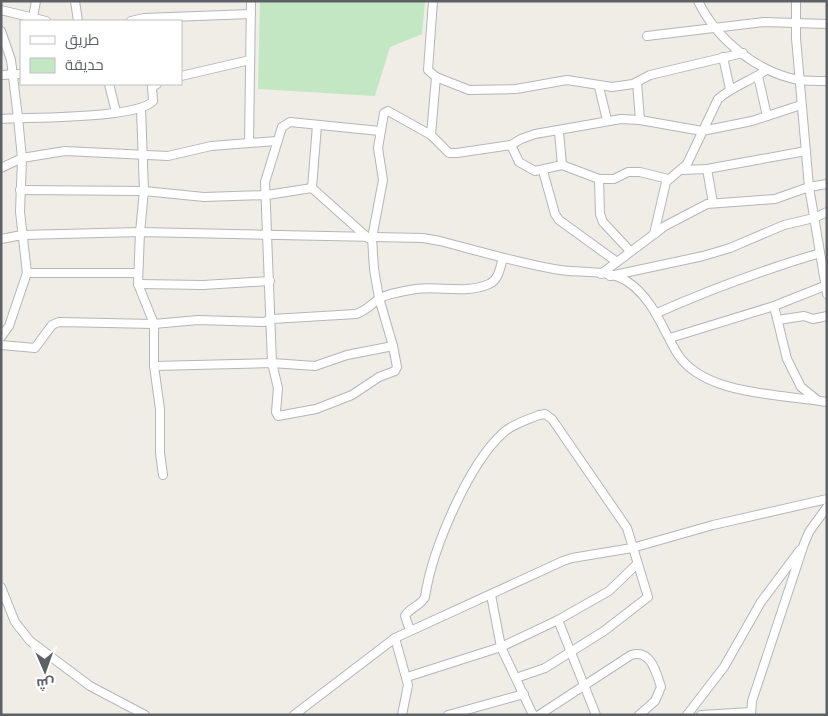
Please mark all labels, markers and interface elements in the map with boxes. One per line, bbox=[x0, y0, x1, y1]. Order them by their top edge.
legend bbox=[20, 20, 182, 85]
text: طريق bbox=[65, 31, 99, 50]
text: حديقة bbox=[65, 56, 104, 73]
north arrow bbox=[20, 646, 70, 696]
text: ش bbox=[36, 675, 55, 692]

